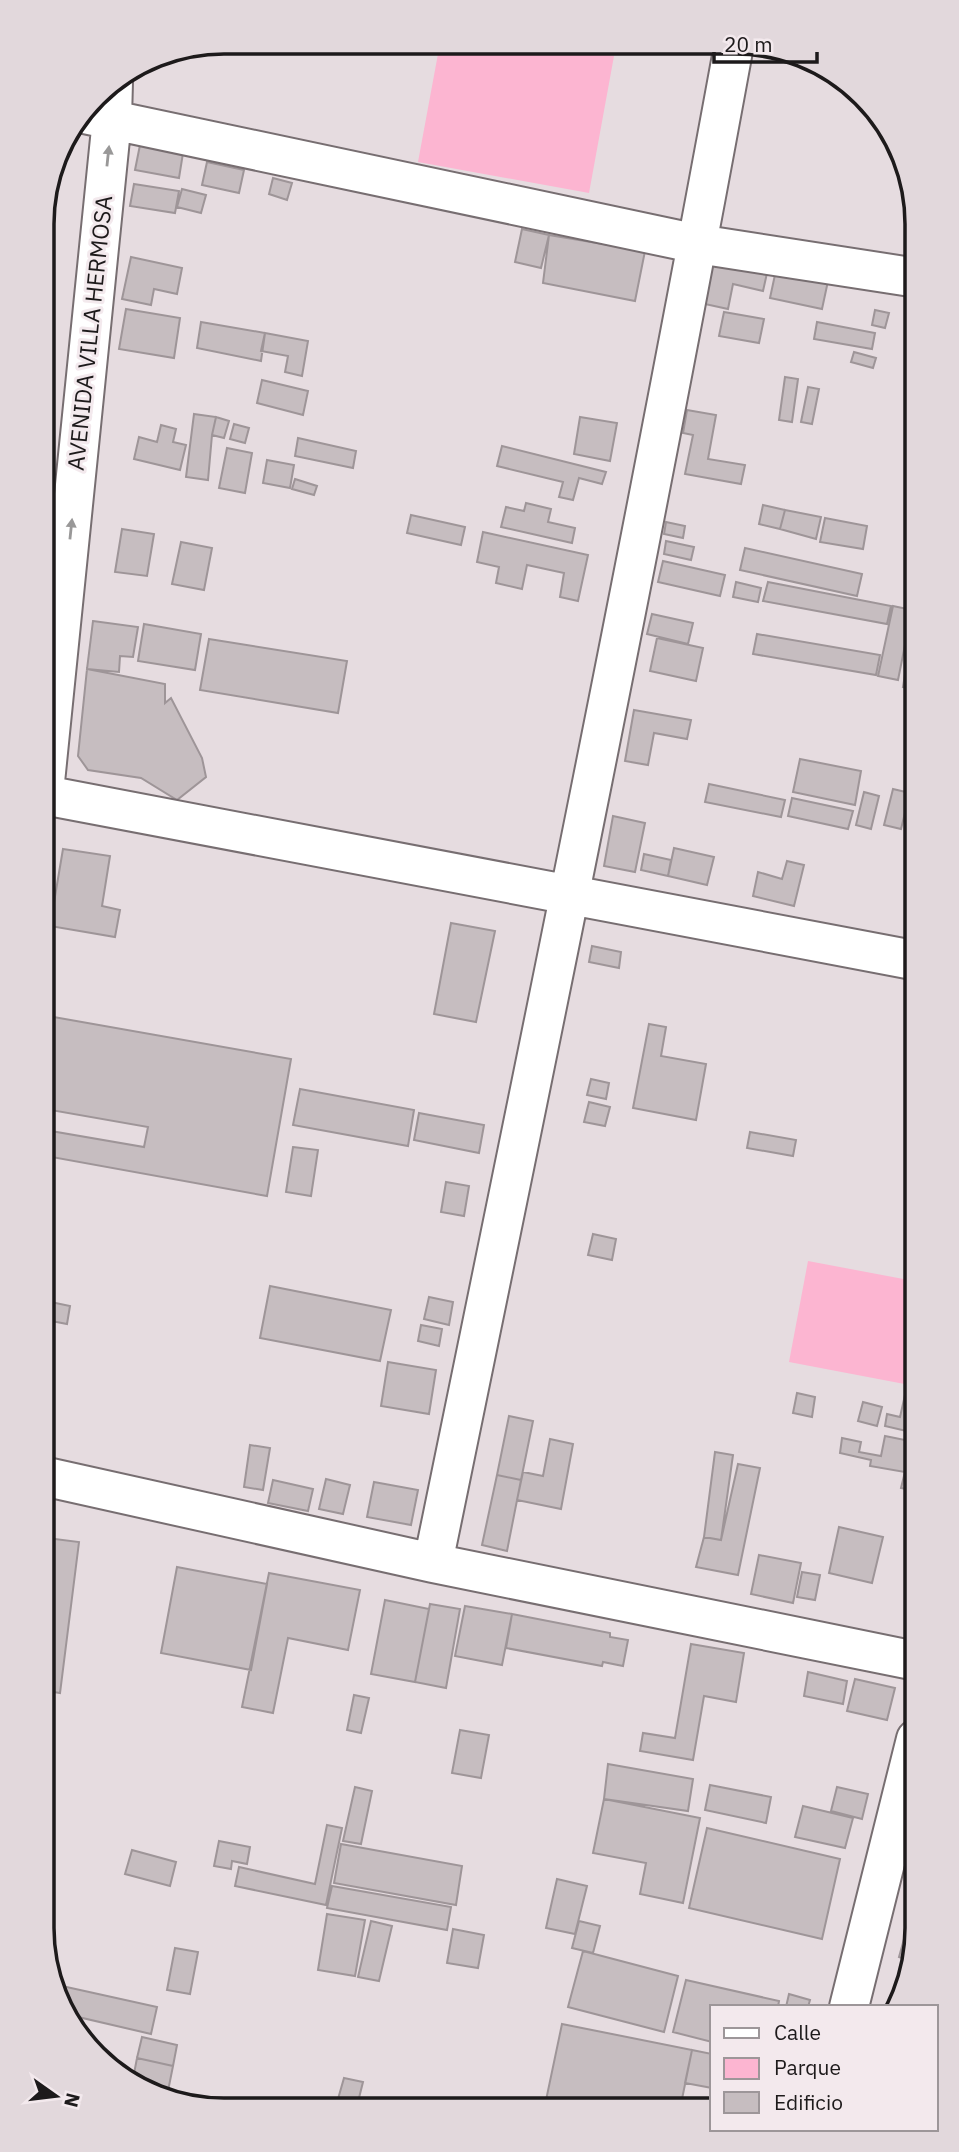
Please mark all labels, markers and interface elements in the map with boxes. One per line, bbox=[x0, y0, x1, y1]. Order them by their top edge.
scale bar bbox=[714, 21, 817, 65]
text: 20 m bbox=[724, 30, 773, 58]
one-way arrow bbox=[103, 145, 114, 167]
street label: AVENIDA VILLA HERMOSA bbox=[60, 194, 118, 472]
one-way arrow bbox=[66, 518, 77, 540]
legend bbox=[710, 2005, 938, 2131]
text: Calle bbox=[774, 2018, 821, 2046]
text: Parque bbox=[774, 2053, 841, 2081]
north arrow bbox=[21, 2061, 91, 2131]
text: Edificio bbox=[774, 2088, 843, 2116]
text: N bbox=[59, 2091, 86, 2110]

